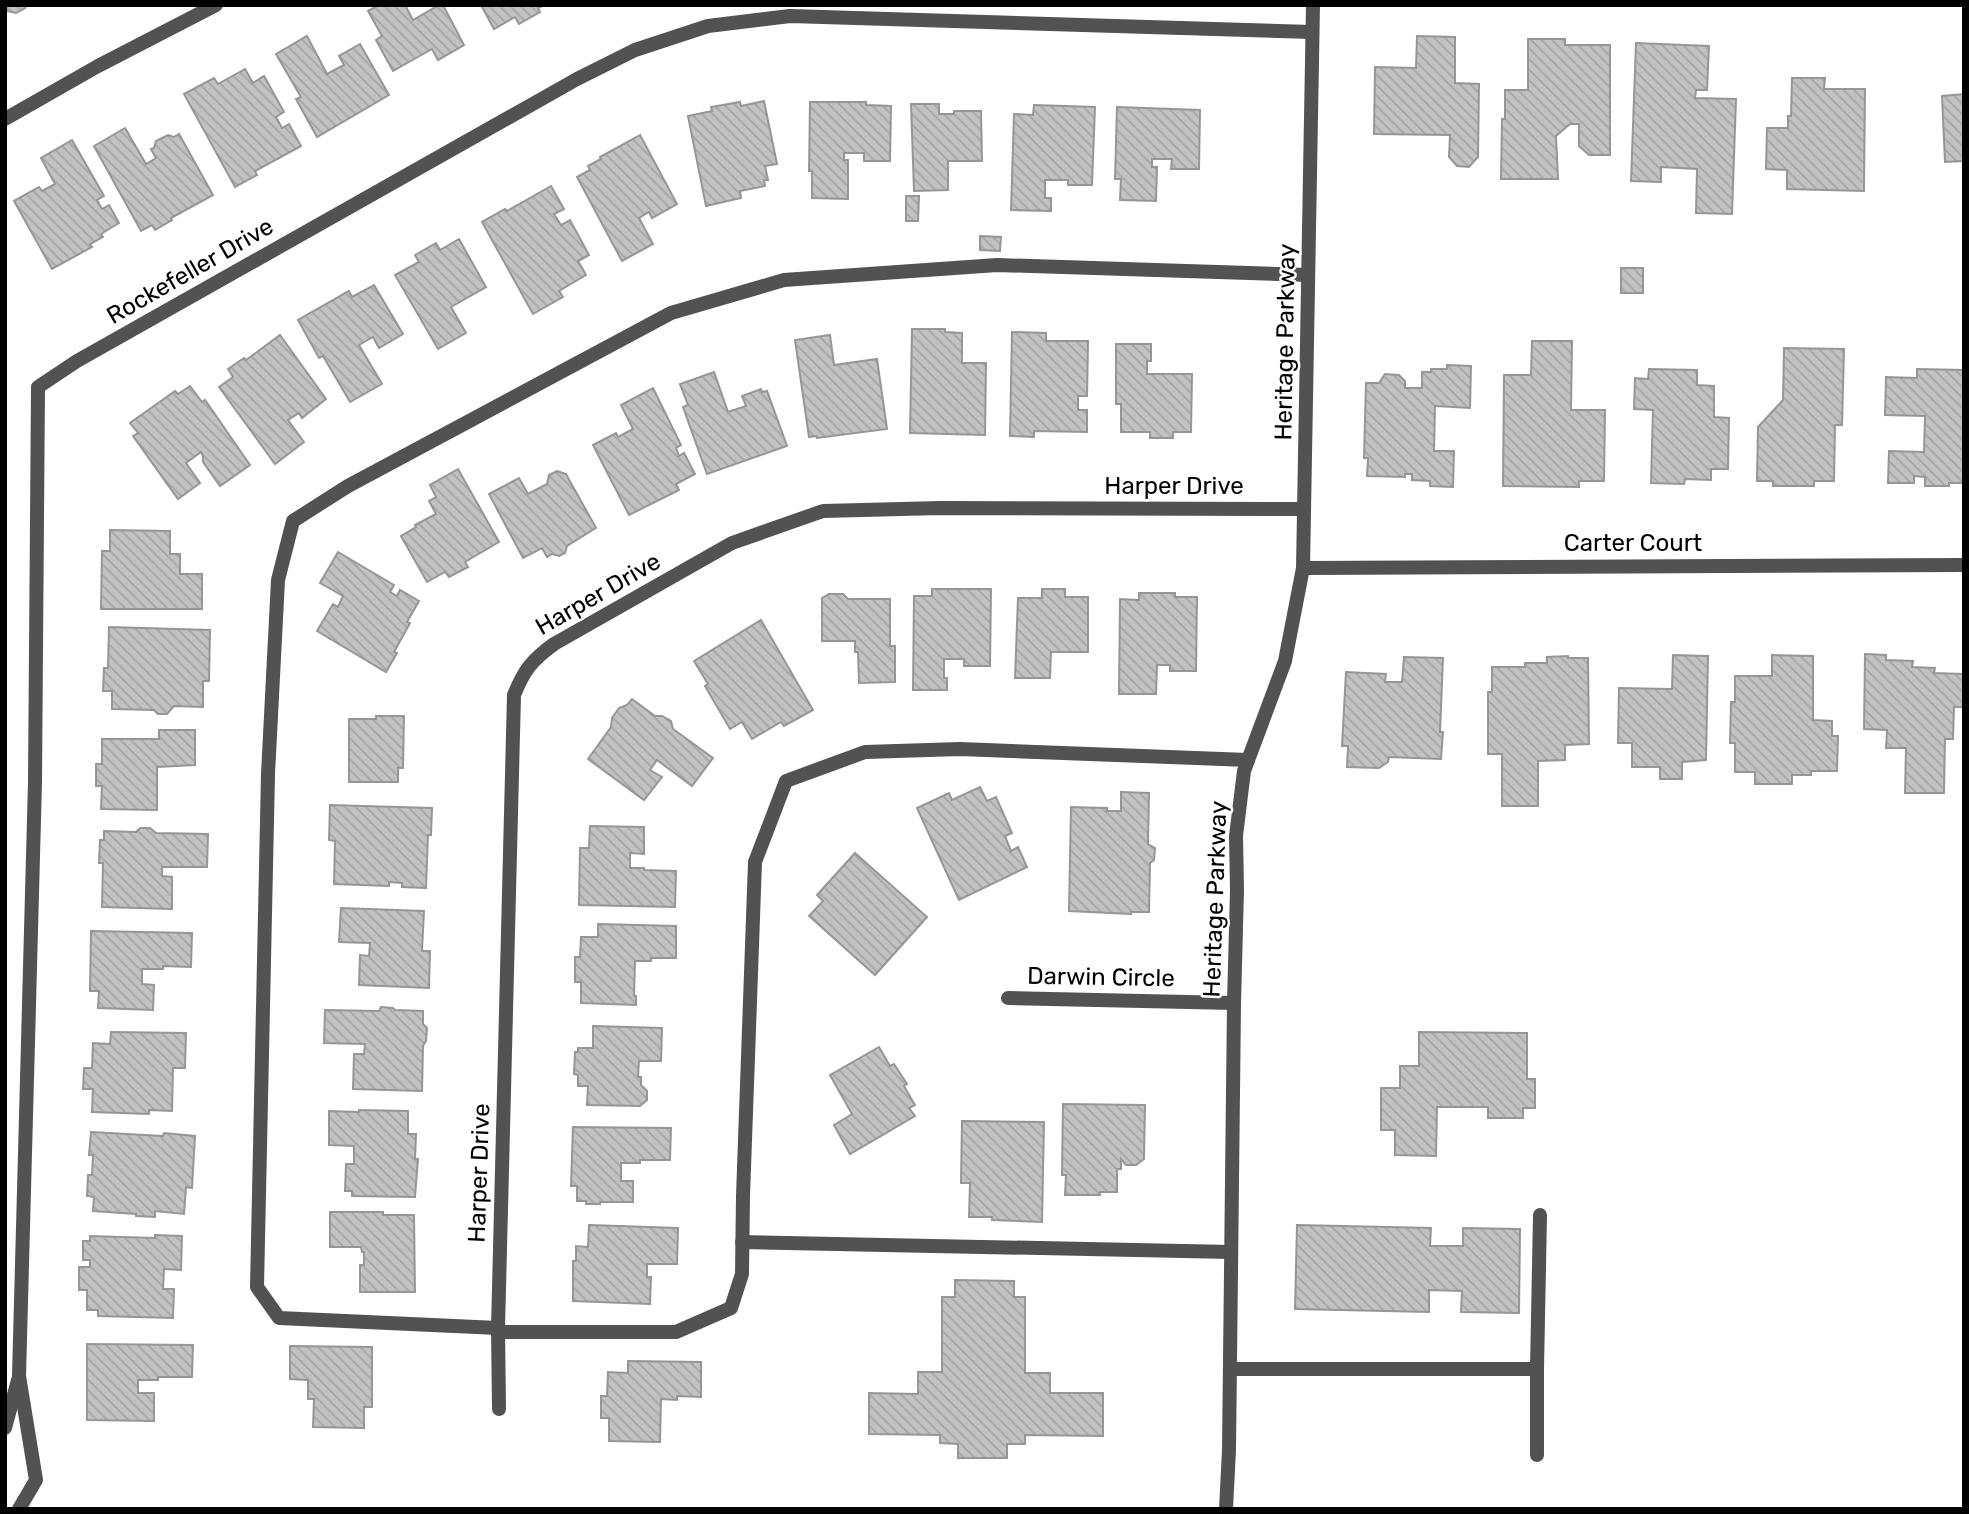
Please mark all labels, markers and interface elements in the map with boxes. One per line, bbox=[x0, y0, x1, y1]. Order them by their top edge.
street label: Rockefeller Drive bbox=[102, 212, 278, 330]
street label: Heritage Parkway bbox=[1269, 243, 1301, 441]
street label: Harper Drive bbox=[1104, 472, 1244, 500]
street label: Carter Court bbox=[1564, 529, 1702, 557]
street label: Harper Drive bbox=[531, 547, 665, 641]
street label: Heritage Parkway bbox=[1198, 800, 1232, 998]
street label: Darwin Circle bbox=[1027, 962, 1175, 992]
street label: Harper Drive bbox=[463, 1103, 495, 1243]

